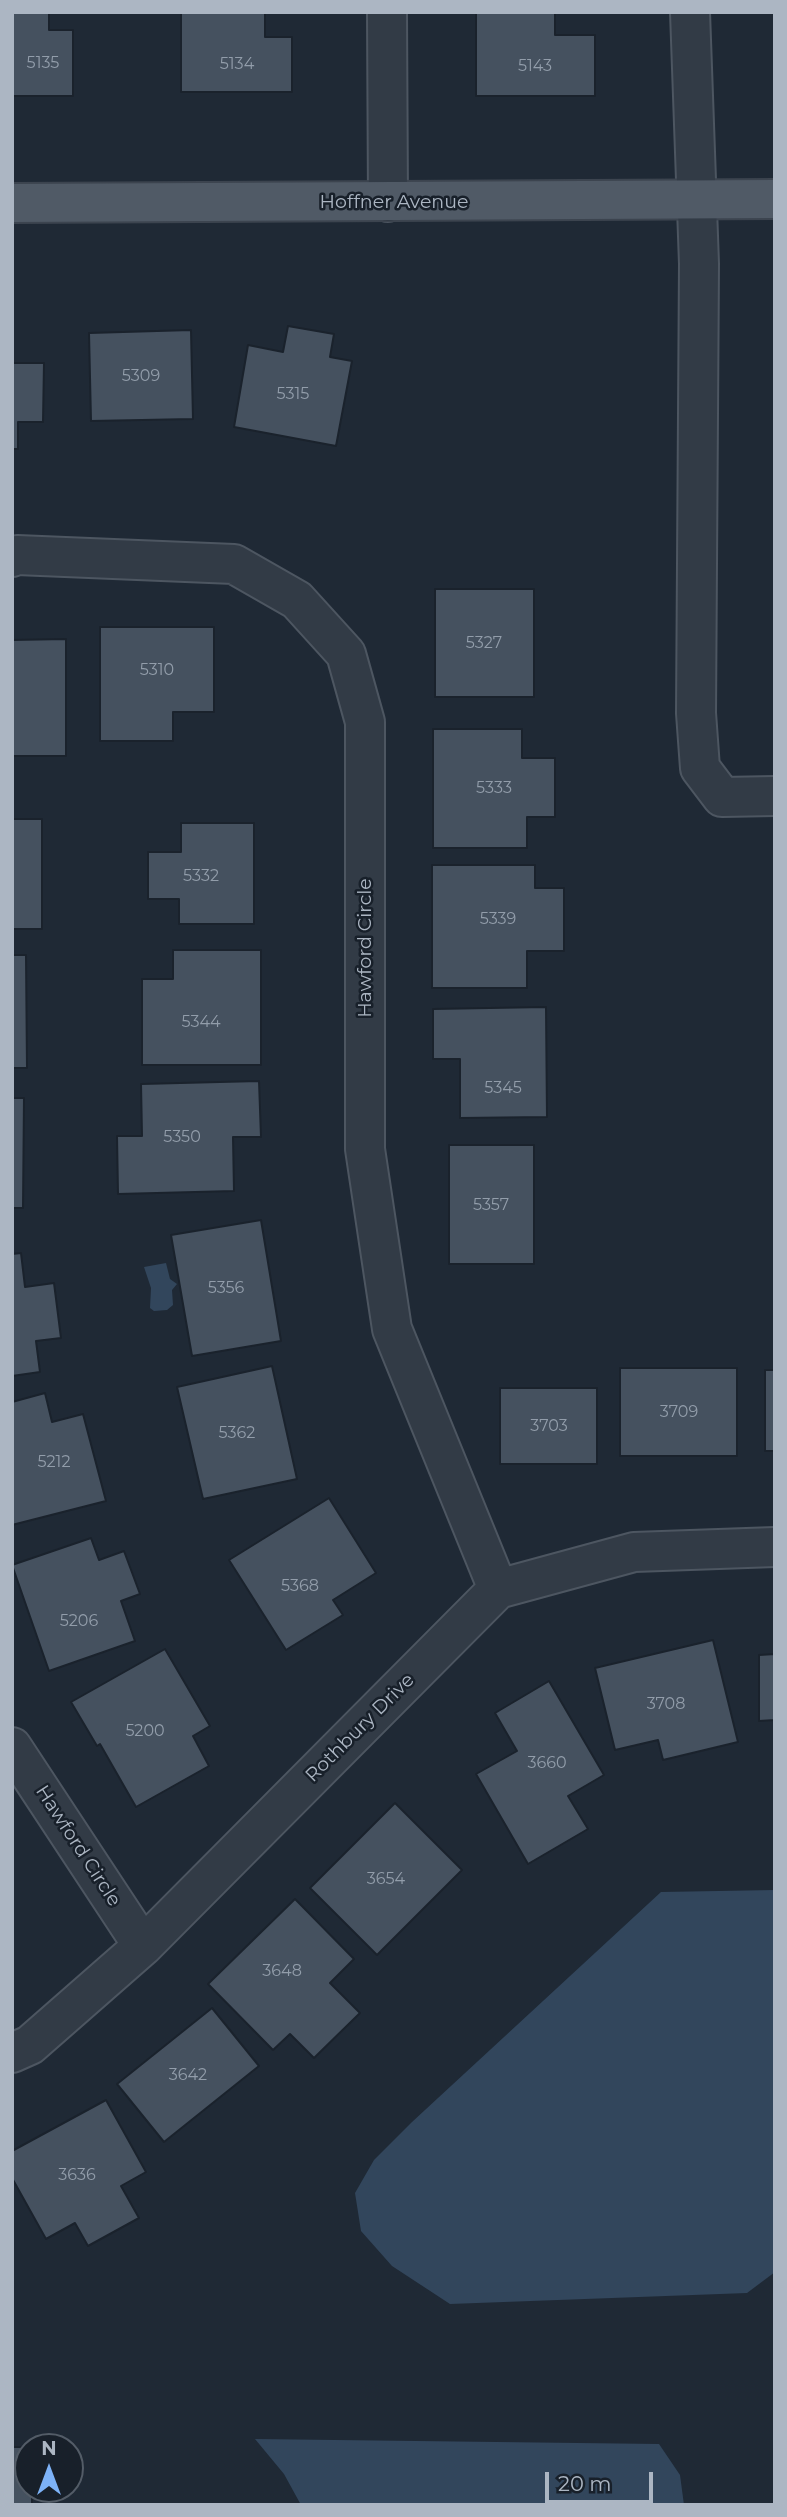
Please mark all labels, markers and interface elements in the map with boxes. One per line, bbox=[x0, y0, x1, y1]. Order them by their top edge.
house number: 5135 bbox=[27, 53, 59, 73]
house number: 5134 bbox=[220, 54, 254, 74]
house number: 5143 bbox=[518, 56, 552, 76]
street label: Hoffner Avenue bbox=[320, 191, 468, 213]
house number: 5309 bbox=[122, 366, 160, 386]
house number: 5315 bbox=[277, 384, 309, 404]
house number: 5327 bbox=[466, 633, 502, 653]
house number: 5310 bbox=[140, 660, 174, 680]
house number: 5333 bbox=[476, 778, 512, 798]
house number: 5332 bbox=[183, 866, 219, 886]
street label: Hawford Circle bbox=[354, 878, 376, 1018]
house number: 5339 bbox=[480, 909, 516, 929]
house number: 5344 bbox=[181, 1012, 221, 1032]
house number: 5345 bbox=[484, 1078, 522, 1098]
house number: 5350 bbox=[163, 1127, 201, 1147]
house number: 5357 bbox=[473, 1195, 509, 1215]
house number: 5356 bbox=[208, 1278, 244, 1298]
house number: 3709 bbox=[660, 1402, 698, 1422]
house number: 3703 bbox=[530, 1416, 568, 1436]
house number: 5362 bbox=[219, 1423, 255, 1443]
house number: 5212 bbox=[38, 1452, 70, 1472]
house number: 5368 bbox=[281, 1576, 319, 1596]
house number: 5206 bbox=[60, 1611, 98, 1631]
street label: Rothbury Drive bbox=[301, 1669, 419, 1787]
house number: 3708 bbox=[647, 1694, 685, 1714]
house number: 5200 bbox=[125, 1721, 165, 1741]
house number: 3660 bbox=[527, 1753, 567, 1773]
street label: Hawford Circle bbox=[30, 1781, 126, 1911]
house number: 3654 bbox=[367, 1869, 405, 1889]
house number: 3648 bbox=[262, 1961, 302, 1981]
house number: 3642 bbox=[169, 2065, 207, 2085]
house number: 3636 bbox=[58, 2165, 96, 2185]
north arrow bbox=[14, 2433, 84, 2503]
text: N bbox=[41, 2437, 57, 2460]
scale bar bbox=[549, 2458, 658, 2502]
text: 20 m bbox=[558, 2471, 612, 2496]

